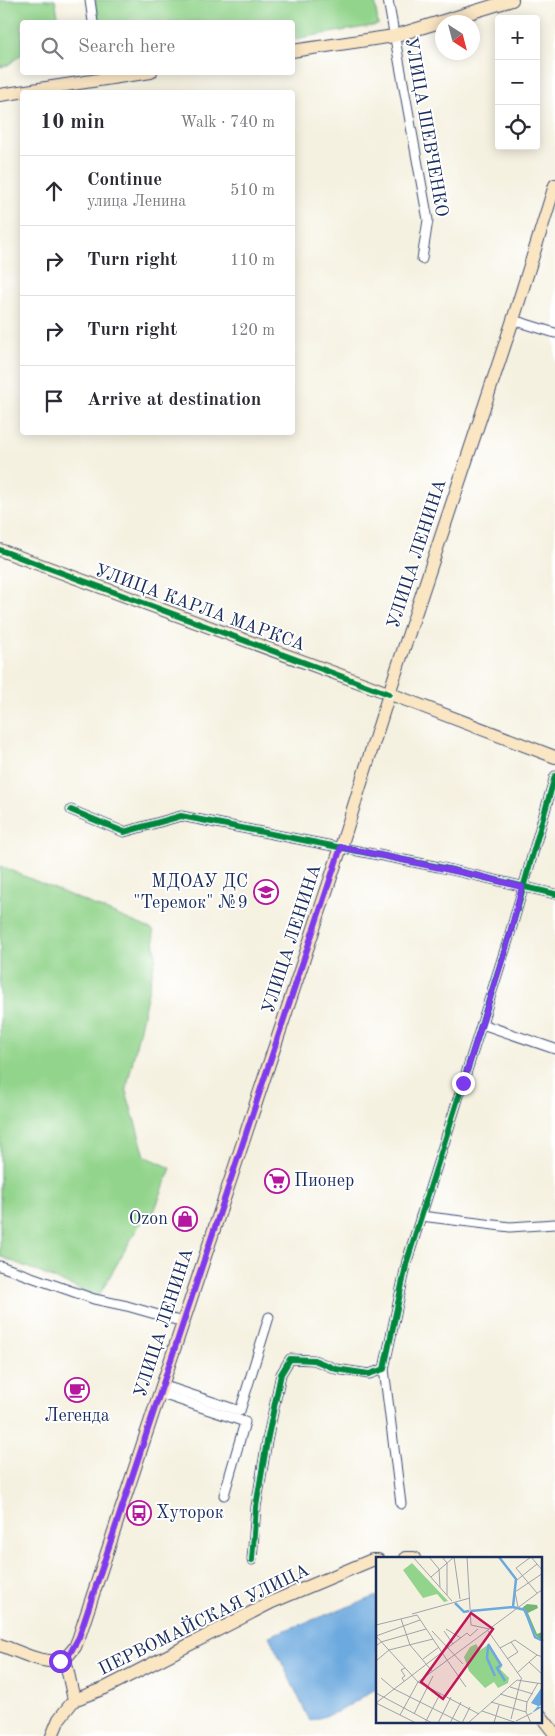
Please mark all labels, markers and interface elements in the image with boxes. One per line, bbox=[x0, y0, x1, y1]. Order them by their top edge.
north arrow bbox=[435, 15, 480, 60]
map controls bbox=[495, 15, 540, 150]
button: + bbox=[495, 15, 540, 60]
search box bbox=[20, 20, 295, 75]
icon: search bbox=[38, 34, 66, 62]
street label: УЛИЦА ШЕВЧЕНКО bbox=[401, 36, 451, 218]
text: Search here bbox=[78, 38, 175, 57]
button: − bbox=[495, 60, 540, 105]
button: locate bbox=[495, 105, 540, 150]
text: 10 min bbox=[40, 112, 105, 133]
text: Walk · 740 m bbox=[180, 115, 275, 131]
text: Continue bbox=[87, 171, 162, 190]
icon: ahead bbox=[40, 177, 68, 205]
text: 510 m bbox=[230, 183, 275, 199]
text: улица Ленина bbox=[87, 194, 186, 210]
icon: right bbox=[40, 247, 68, 275]
text: Turn right bbox=[87, 251, 177, 270]
text: 110 m bbox=[230, 253, 275, 269]
icon: right bbox=[40, 317, 68, 345]
text: Turn right bbox=[87, 321, 177, 340]
text: 120 m bbox=[230, 323, 275, 339]
icon: arrive bbox=[40, 387, 68, 415]
text: Arrive at destination bbox=[87, 391, 261, 410]
street label: УЛИЦА ЛЕНИНА bbox=[384, 477, 450, 631]
street label: УЛИЦА КАРЛА МАРКСА bbox=[92, 561, 308, 655]
street label: УЛИЦА ЛЕНИНА bbox=[259, 862, 325, 1016]
place label: МДОАУ ДС "Теремок" №9 bbox=[133, 873, 248, 912]
school or university icon: МДОАУ ДС "Теремок" №9 bbox=[253, 879, 279, 905]
route end bbox=[452, 1072, 475, 1095]
supermarket icon: Пионер bbox=[264, 1168, 290, 1194]
place label: Пионер bbox=[294, 1172, 354, 1190]
shop icon: Ozon bbox=[172, 1206, 198, 1232]
place label: Ozon bbox=[129, 1210, 168, 1228]
street label: УЛИЦА ЛЕНИНА bbox=[131, 1246, 197, 1400]
cafe icon: Легенда bbox=[64, 1377, 90, 1403]
place label: Легенда bbox=[44, 1407, 110, 1425]
bus stop icon: Хуторок bbox=[126, 1500, 152, 1526]
place label: Хуторок bbox=[156, 1504, 224, 1522]
street label: ПЕРВОМАЙСКАЯ УЛИЦА bbox=[94, 1557, 312, 1679]
inset map bbox=[376, 1557, 542, 1724]
route start bbox=[49, 1650, 72, 1673]

